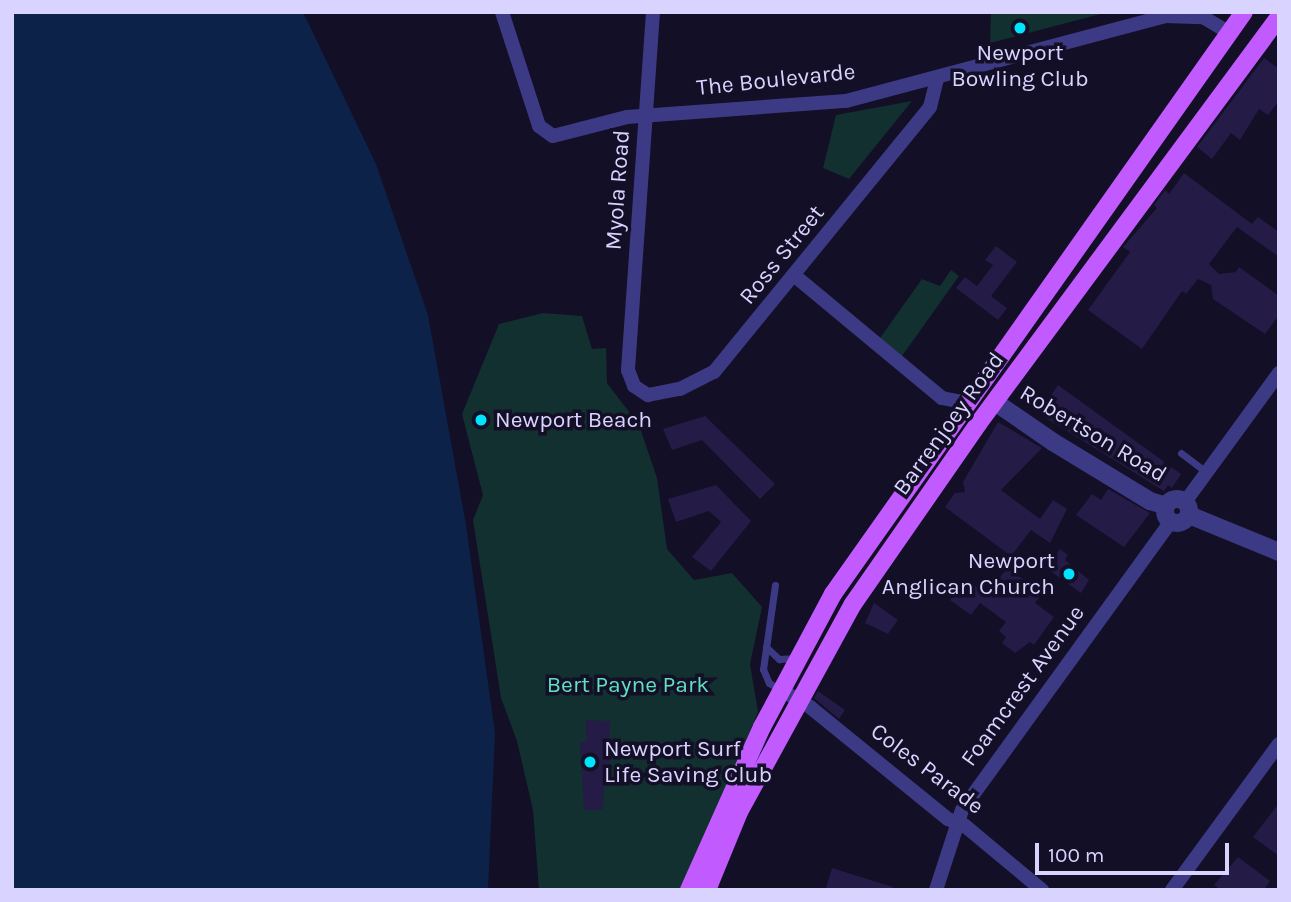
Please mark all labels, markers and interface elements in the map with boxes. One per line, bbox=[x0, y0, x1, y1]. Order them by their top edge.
marker: Newport Bowling Club bbox=[1012, 20, 1028, 36]
place label: Newport Bowling Club bbox=[951, 39, 1089, 93]
street label: The Boulevarde bbox=[695, 58, 857, 102]
street label: Myola Road bbox=[600, 129, 636, 251]
street label: Ross Street bbox=[734, 200, 830, 310]
street label: Barrenjoey Road bbox=[888, 347, 1010, 501]
street label: Robertson Road bbox=[1015, 379, 1171, 489]
place label: Newport Beach bbox=[495, 406, 652, 434]
marker: Newport Beach bbox=[473, 412, 489, 428]
place label: Newport Anglican Church bbox=[882, 547, 1055, 601]
marker: Newport Anglican Church bbox=[1061, 566, 1077, 582]
street label: Foamcrest Avenue bbox=[955, 600, 1091, 772]
park label: Bert Payne Park bbox=[547, 671, 709, 699]
street label: Coles Parade bbox=[865, 718, 989, 820]
place label: Newport Surf Life Saving Club bbox=[604, 735, 772, 789]
marker: Newport Surf Life Saving Club bbox=[582, 754, 598, 770]
scale bar bbox=[1039, 828, 1233, 872]
text: 100 m bbox=[1048, 843, 1105, 867]

